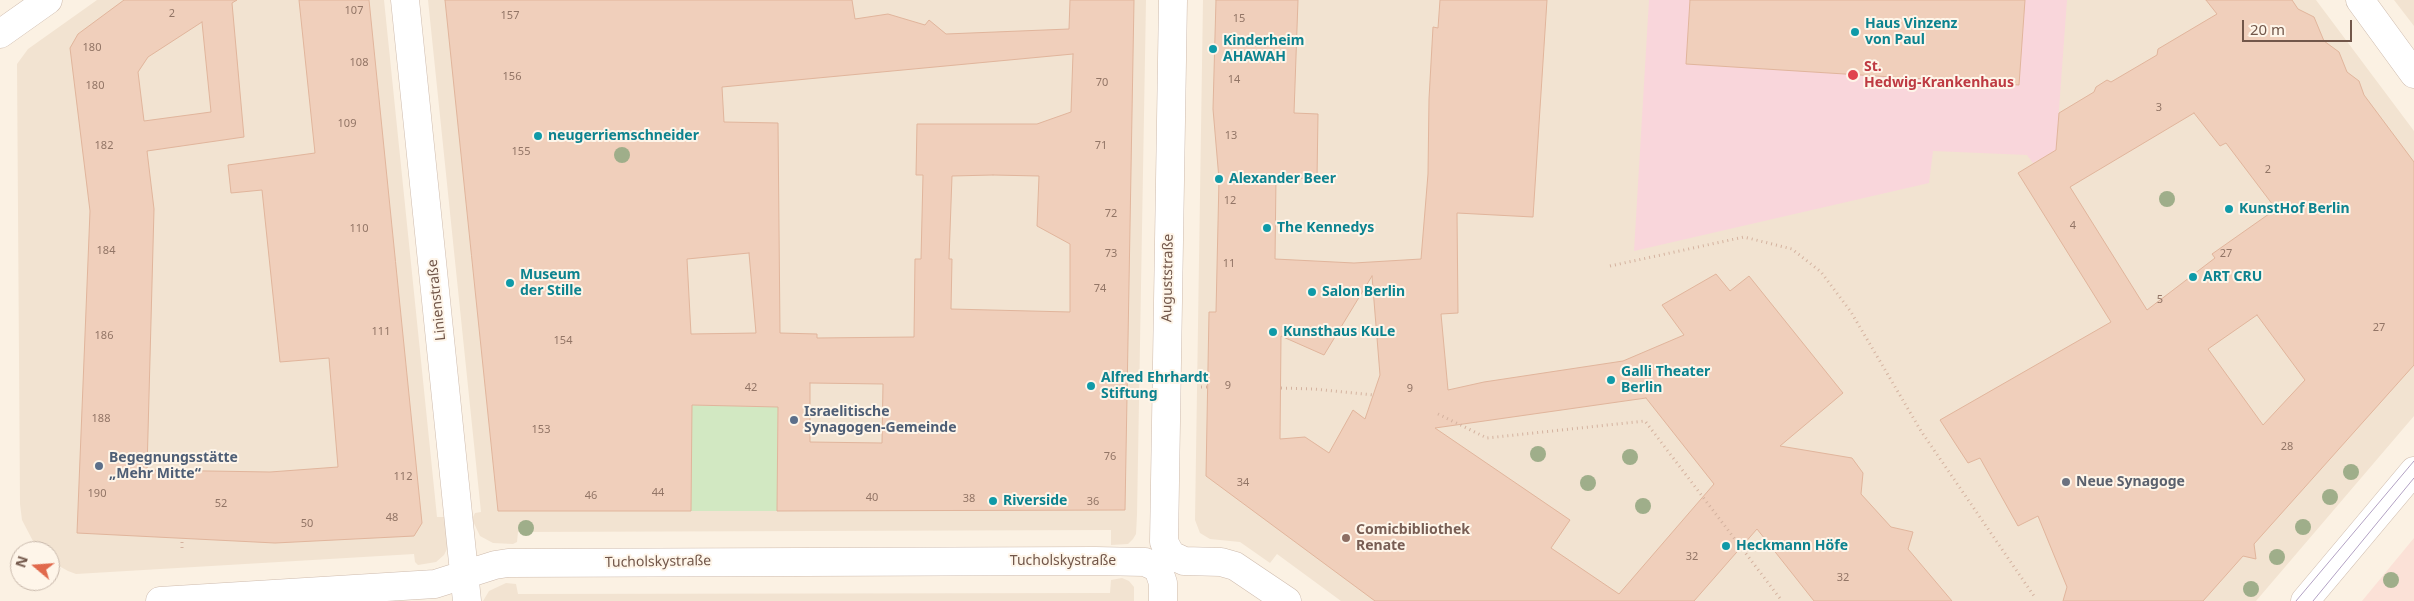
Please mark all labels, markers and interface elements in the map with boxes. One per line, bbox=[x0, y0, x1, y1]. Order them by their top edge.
house number: 107 bbox=[345, 4, 363, 18]
house number: 2 bbox=[169, 7, 175, 21]
house number: 157 bbox=[501, 9, 519, 23]
scale bar bbox=[2244, 10, 2354, 42]
house number: 15 bbox=[1233, 12, 1245, 26]
place label: Haus Vinzenz von Paul bbox=[1865, 16, 1958, 48]
text: 20 m bbox=[2250, 19, 2285, 39]
marker: Haus Vinzenz von Paul bbox=[1849, 26, 1861, 38]
place label: Kinderheim AHAWAH bbox=[1223, 33, 1304, 65]
house number: 180 bbox=[83, 41, 101, 55]
marker: Kinderheim AHAWAH bbox=[1207, 43, 1219, 55]
house number: 108 bbox=[350, 56, 368, 70]
place label: St. Hedwig-Krankenhaus bbox=[1864, 59, 2014, 92]
marker: St. Hedwig-Krankenhaus bbox=[1846, 68, 1860, 82]
house number: 156 bbox=[503, 70, 521, 84]
house number: 14 bbox=[1228, 73, 1240, 87]
house number: 70 bbox=[1096, 76, 1108, 90]
house number: 180 bbox=[86, 79, 104, 93]
house number: 3 bbox=[2156, 101, 2162, 115]
house number: 109 bbox=[338, 117, 356, 131]
place label: neugerriemschneider bbox=[548, 128, 699, 144]
house number: 13 bbox=[1225, 129, 1237, 143]
marker: neugerriemschneider bbox=[532, 130, 544, 142]
house number: 182 bbox=[95, 139, 113, 153]
house number: 71 bbox=[1095, 139, 1107, 153]
house number: 155 bbox=[512, 145, 530, 159]
house number: 2 bbox=[2265, 163, 2271, 177]
place label: Alexander Beer bbox=[1229, 171, 1336, 187]
marker: Alexander Beer bbox=[1213, 173, 1225, 185]
house number: 12 bbox=[1224, 194, 1236, 208]
place label: KunstHof Berlin bbox=[2239, 201, 2350, 217]
marker: KunstHof Berlin bbox=[2223, 203, 2235, 215]
house number: 72 bbox=[1105, 207, 1117, 221]
house number: 4 bbox=[2070, 219, 2076, 233]
place label: The Kennedys bbox=[1277, 220, 1374, 236]
house number: 110 bbox=[350, 222, 368, 236]
marker: The Kennedys bbox=[1261, 222, 1273, 234]
street label: Auguststraße bbox=[1159, 234, 1177, 322]
house number: 184 bbox=[97, 244, 115, 258]
house number: 73 bbox=[1105, 247, 1117, 261]
house number: 27 bbox=[2220, 247, 2232, 261]
house number: 11 bbox=[1223, 257, 1235, 271]
street label: Linienstraße bbox=[424, 259, 450, 341]
place label: Museum der Stille bbox=[520, 267, 582, 300]
place label: ART CRU bbox=[2203, 269, 2262, 285]
marker: ART CRU bbox=[2187, 271, 2199, 283]
marker: Museum der Stille bbox=[504, 277, 516, 289]
house number: 74 bbox=[1094, 282, 1106, 296]
place label: Salon Berlin bbox=[1322, 284, 1405, 300]
marker: Salon Berlin bbox=[1306, 286, 1318, 298]
house number: 5 bbox=[2157, 293, 2163, 307]
house number: 27 bbox=[2373, 321, 2385, 335]
place label: Kunsthaus KuLe bbox=[1283, 324, 1395, 340]
house number: 111 bbox=[372, 325, 390, 339]
marker: Kunsthaus KuLe bbox=[1267, 326, 1279, 338]
house number: 186 bbox=[95, 329, 113, 343]
house number: 154 bbox=[554, 334, 572, 348]
place label: Galli Theater Berlin bbox=[1621, 364, 1710, 397]
place label: Alfred Ehrhardt Stiftung bbox=[1101, 370, 1209, 402]
marker: Galli Theater Berlin bbox=[1605, 374, 1617, 386]
house number: 9 bbox=[1225, 379, 1231, 393]
marker: Alfred Ehrhardt Stiftung bbox=[1085, 380, 1097, 392]
house number: 42 bbox=[745, 381, 757, 395]
house number: 9 bbox=[1407, 382, 1413, 396]
place label: Israelitische Synagogen-Gemeinde bbox=[804, 404, 957, 437]
house number: 188 bbox=[92, 412, 110, 426]
marker: Israelitische Synagogen-Gemeinde bbox=[788, 414, 800, 426]
house number: 153 bbox=[532, 423, 550, 437]
house number: 28 bbox=[2281, 440, 2293, 454]
place label: Begegnungsstätte „Mehr Mitte“ bbox=[109, 450, 238, 482]
house number: 76 bbox=[1104, 450, 1116, 464]
marker: Begegnungsstätte „Mehr Mitte“ bbox=[93, 460, 105, 472]
house number: 112 bbox=[394, 470, 412, 484]
place label: Neue Synagoge bbox=[2076, 474, 2185, 490]
house number: 34 bbox=[1237, 476, 1249, 490]
marker: Neue Synagoge bbox=[2060, 476, 2072, 488]
house number: 44 bbox=[652, 486, 664, 500]
house number: 190 bbox=[88, 487, 106, 501]
house number: 46 bbox=[585, 489, 597, 503]
house number: 40 bbox=[866, 491, 878, 505]
house number: 38 bbox=[963, 492, 975, 506]
place label: Riverside bbox=[1003, 493, 1067, 509]
marker: Riverside bbox=[987, 495, 999, 507]
house number: 36 bbox=[1087, 495, 1099, 509]
house number: 52 bbox=[215, 497, 227, 511]
house number: 48 bbox=[386, 511, 398, 525]
house number: 50 bbox=[301, 517, 313, 531]
place label: Comicbibliothek Renate bbox=[1356, 522, 1470, 554]
marker: Comicbibliothek Renate bbox=[1340, 532, 1352, 544]
place label: Heckmann Höfe bbox=[1736, 538, 1848, 554]
marker: Heckmann Höfe bbox=[1720, 540, 1732, 552]
north arrow bbox=[10, 541, 60, 591]
house number: 32 bbox=[1686, 550, 1698, 564]
text: N bbox=[10, 553, 32, 570]
street label: Tucholskystraße bbox=[605, 553, 711, 571]
street label: Tucholskystraße bbox=[1010, 553, 1116, 569]
house number: 32 bbox=[1837, 571, 1849, 585]

